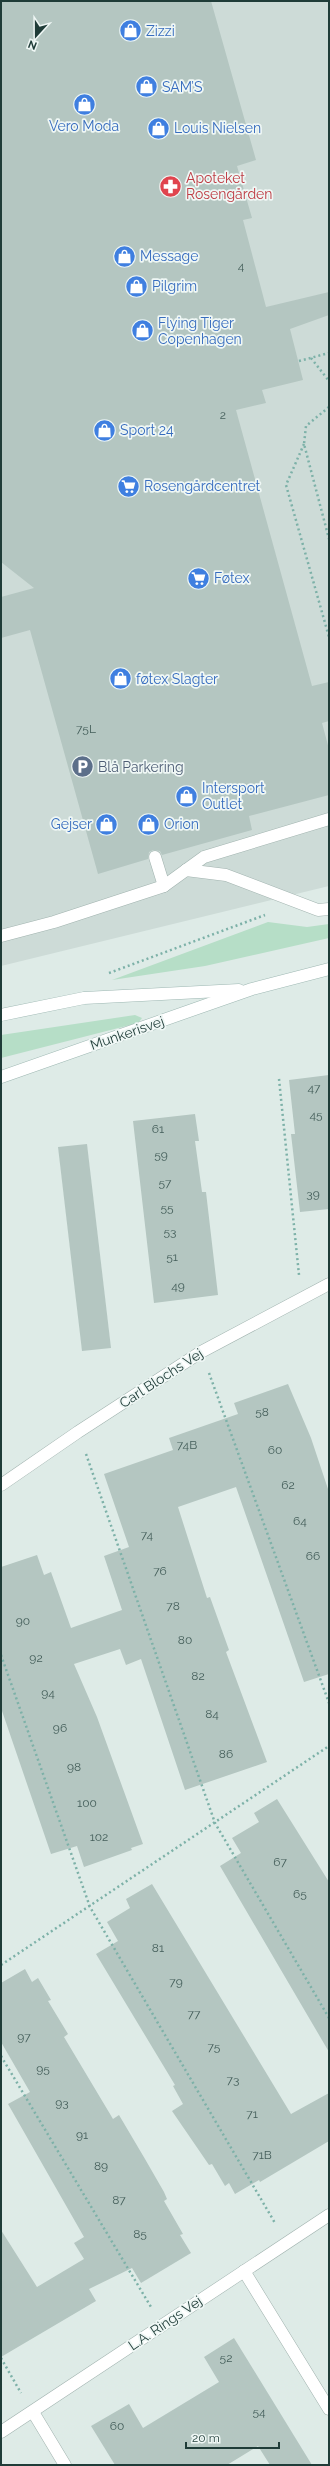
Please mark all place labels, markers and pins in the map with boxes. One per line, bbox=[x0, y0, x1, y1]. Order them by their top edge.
shop icon: Zizzi bbox=[118, 18, 144, 44]
place label: Zizzi bbox=[146, 23, 175, 39]
shop icon: SAM’S bbox=[134, 74, 160, 100]
place label: SAM’S bbox=[162, 79, 203, 95]
shop icon: Vero Moda bbox=[71, 91, 97, 117]
shop icon: Louis Nielsen bbox=[146, 115, 172, 141]
place label: Vero Moda bbox=[49, 118, 119, 134]
place label: Louis Nielsen bbox=[174, 120, 261, 136]
place label: Apoteket Rosengården bbox=[186, 170, 272, 202]
pharmacy icon: Apoteket Rosengården bbox=[157, 173, 183, 199]
shop icon: Message bbox=[112, 243, 138, 269]
place label: Message bbox=[140, 248, 198, 264]
shop icon: Pilgrim bbox=[123, 273, 149, 299]
place label: Pilgrim bbox=[152, 278, 197, 294]
place label: Flying Tiger Copenhagen bbox=[158, 315, 242, 347]
shop icon: Flying Tiger Copenhagen bbox=[130, 318, 156, 344]
shop icon: Sport 24 bbox=[92, 417, 118, 443]
place label: Sport 24 bbox=[120, 422, 174, 438]
supermarket icon: Rosengårdcentret bbox=[116, 473, 142, 499]
place label: Rosengårdcentret bbox=[144, 478, 261, 494]
supermarket icon: Føtex bbox=[185, 565, 211, 591]
place label: Føtex bbox=[214, 570, 250, 586]
shop icon: føtex Slagter bbox=[108, 666, 134, 692]
place label: føtex Slagter bbox=[136, 671, 218, 687]
parking icon: Blå Parkering bbox=[69, 754, 95, 780]
place label: Blå Parkering bbox=[98, 759, 184, 775]
place label: Intersport Outlet bbox=[202, 780, 265, 812]
shop icon: Intersport Outlet bbox=[174, 783, 200, 809]
shop icon: Gejser bbox=[94, 811, 120, 837]
shop icon: Orion bbox=[136, 811, 162, 837]
place label: Gejser bbox=[51, 816, 92, 832]
place label: Orion bbox=[164, 816, 199, 832]

